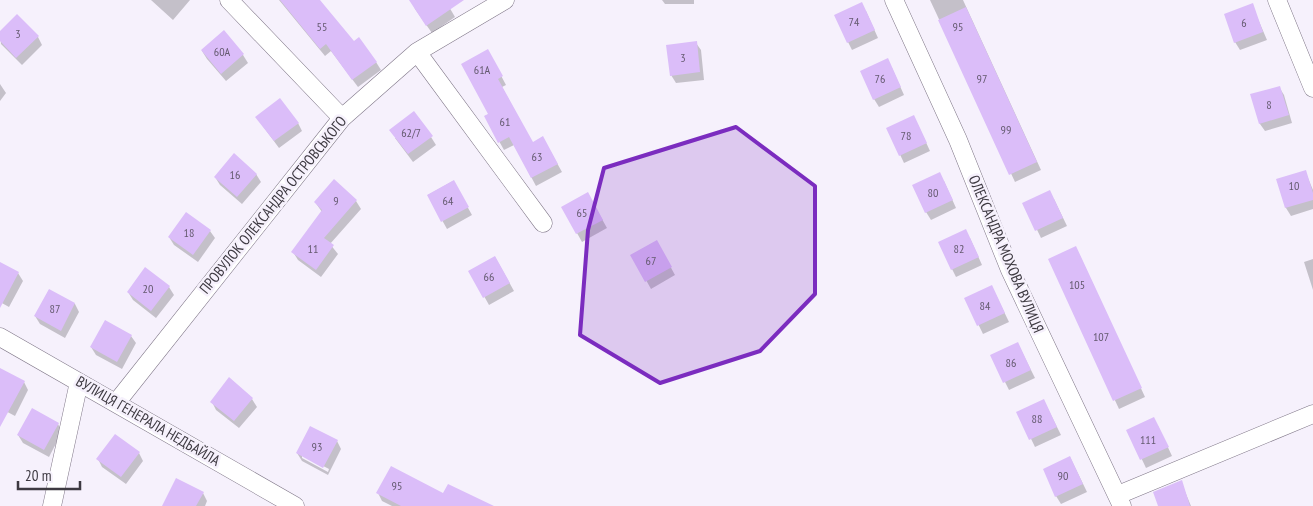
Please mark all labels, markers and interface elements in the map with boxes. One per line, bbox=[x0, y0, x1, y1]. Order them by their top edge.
house number: 74 bbox=[849, 14, 860, 29]
house number: 6 bbox=[1241, 15, 1247, 30]
house number: 55 bbox=[317, 19, 327, 34]
house number: 95 bbox=[953, 19, 963, 34]
house number: 3 bbox=[15, 26, 21, 41]
house number: 60А bbox=[214, 44, 231, 59]
house number: 3 bbox=[680, 50, 686, 65]
house number: 61А bbox=[474, 62, 491, 77]
house number: 76 bbox=[875, 71, 885, 86]
house number: 97 bbox=[977, 71, 987, 86]
house number: 8 bbox=[1266, 97, 1272, 112]
street label: ПРОВУЛОК ОЛЕКСАНДРА ОСТРОВСЬКОГО bbox=[195, 112, 350, 297]
house number: 61 bbox=[500, 114, 510, 129]
house number: 99 bbox=[1001, 122, 1011, 137]
house number: 62/7 bbox=[401, 125, 421, 140]
house number: 78 bbox=[901, 128, 911, 143]
house number: 63 bbox=[532, 149, 542, 164]
house number: 16 bbox=[230, 167, 240, 182]
street label: ОЛЕКСАНДРА МОХОВА ВУЛИЦЯ bbox=[965, 172, 1048, 335]
house number: 10 bbox=[1289, 178, 1299, 193]
house number: 80 bbox=[928, 185, 938, 200]
house number: 9 bbox=[333, 193, 339, 208]
house number: 64 bbox=[443, 193, 454, 208]
house number: 65 bbox=[577, 205, 587, 220]
house number: 18 bbox=[184, 225, 194, 240]
house number: 11 bbox=[308, 241, 318, 256]
house number: 82 bbox=[954, 241, 964, 256]
house number: 67 bbox=[646, 253, 656, 268]
house number: 66 bbox=[484, 269, 494, 284]
house number: 105 bbox=[1069, 277, 1085, 292]
house number: 20 bbox=[143, 281, 153, 296]
house number: 84 bbox=[980, 298, 991, 313]
house number: 87 bbox=[50, 301, 60, 316]
house number: 107 bbox=[1093, 329, 1109, 344]
house number: 86 bbox=[1006, 355, 1016, 370]
street label: ВУЛИЦЯ ГЕНЕРАЛА НЕДБАЙЛА bbox=[73, 371, 225, 470]
house number: 88 bbox=[1032, 411, 1042, 426]
house number: 111 bbox=[1140, 432, 1156, 447]
house number: 93 bbox=[312, 439, 322, 454]
scale bar bbox=[18, 458, 80, 490]
text: 20 m bbox=[25, 466, 51, 485]
house number: 90 bbox=[1058, 468, 1068, 483]
house number: 95 bbox=[392, 478, 402, 493]

